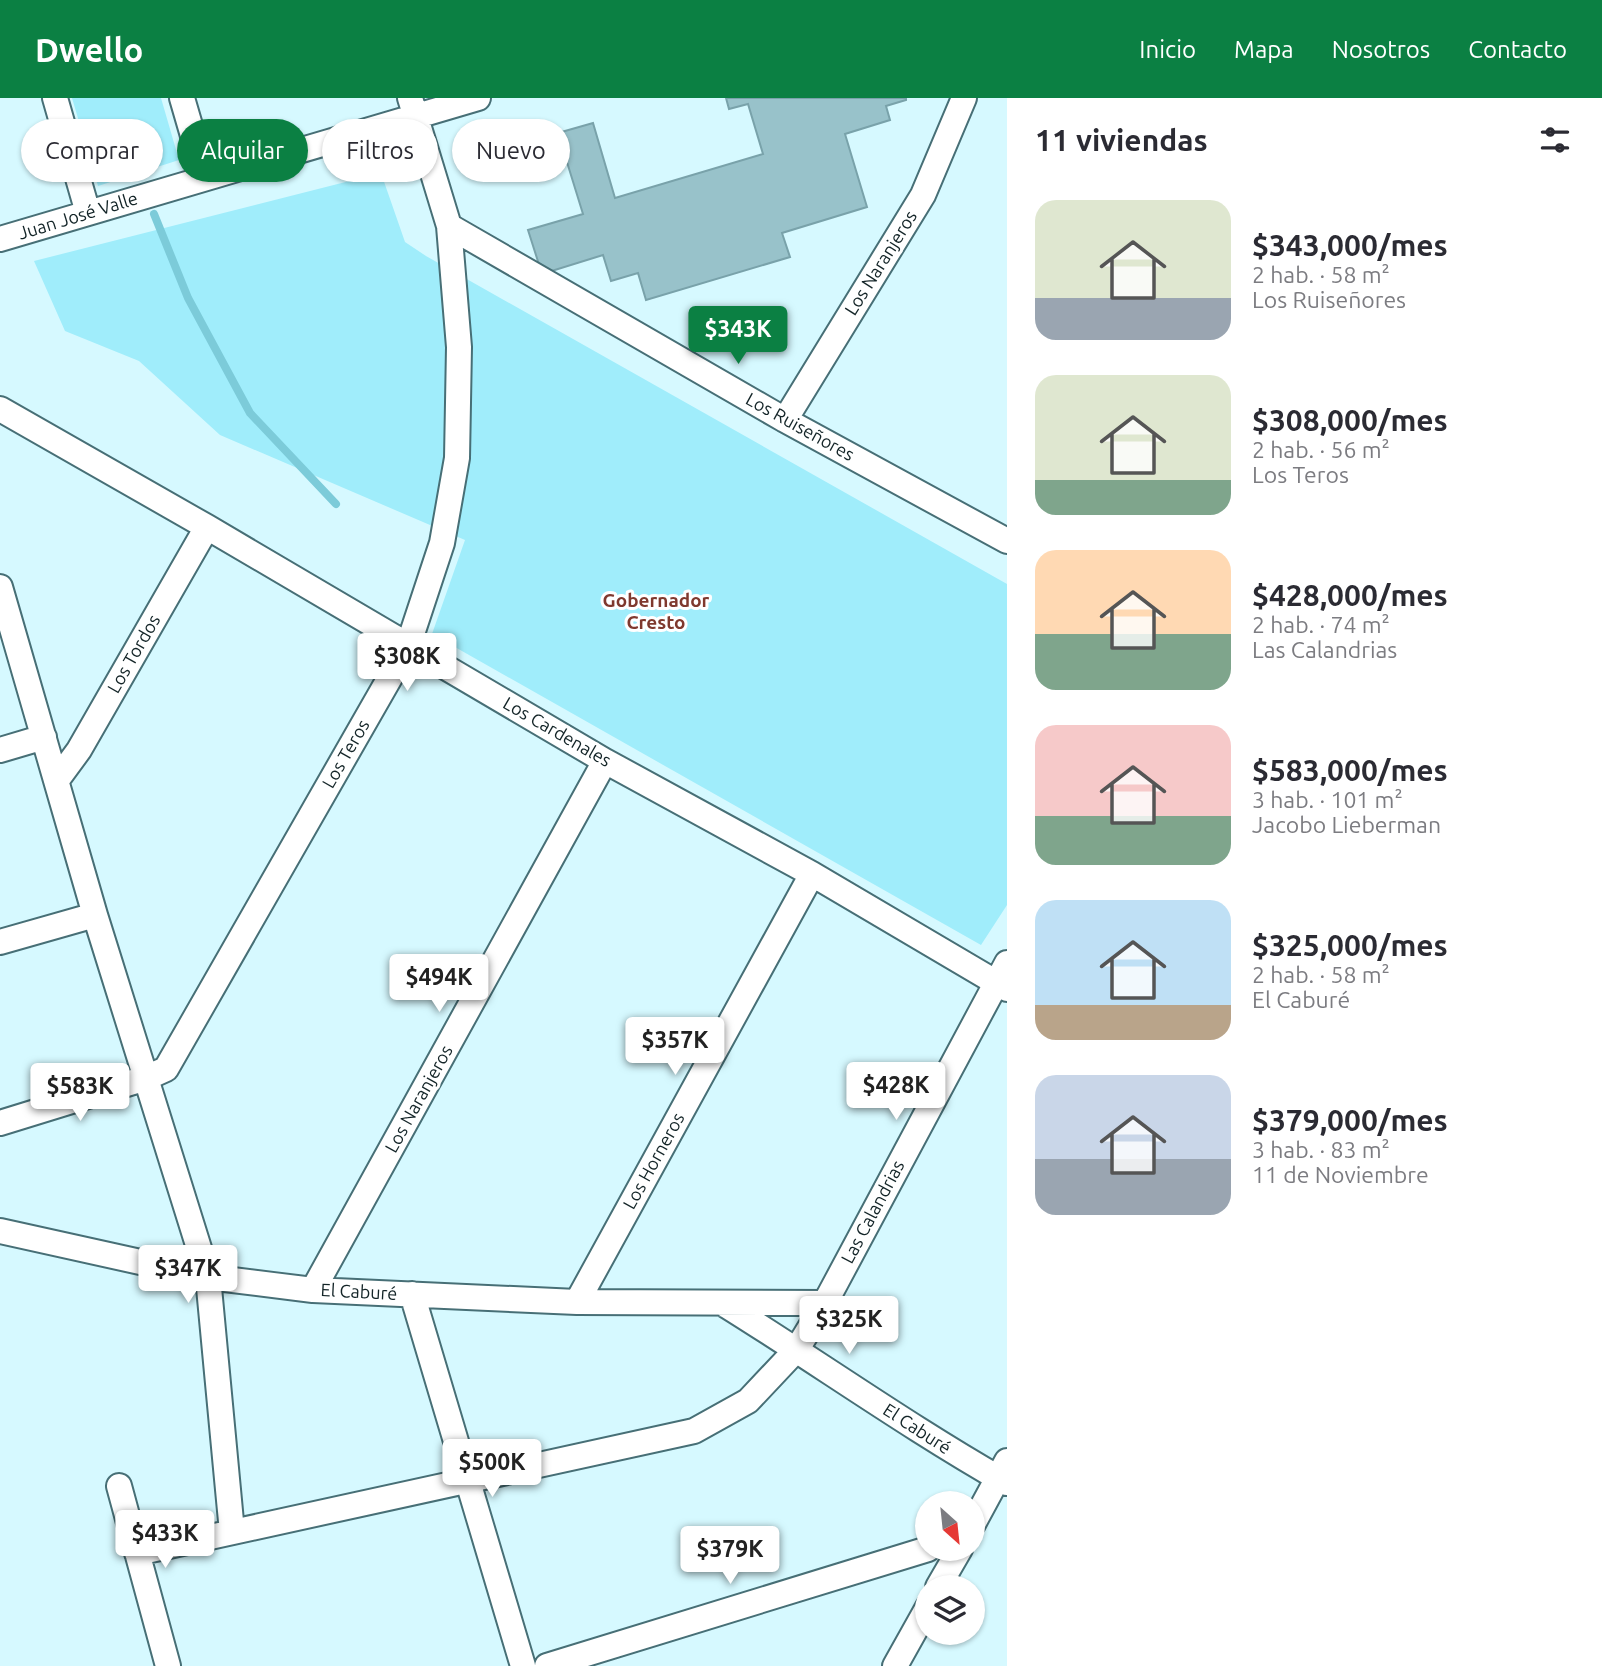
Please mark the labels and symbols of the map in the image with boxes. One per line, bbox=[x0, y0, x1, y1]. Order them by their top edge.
street label: Juan José Valle bbox=[16, 187, 140, 243]
street label: Los Naranjeros bbox=[840, 206, 920, 318]
pin: $343K bbox=[689, 306, 787, 366]
street label: Los Ruiseñores bbox=[743, 388, 858, 464]
district label: Gobernador Cresto bbox=[603, 589, 710, 633]
street label: Los Tordos bbox=[103, 611, 164, 696]
pin: $308K bbox=[358, 634, 456, 693]
street label: Los Cardenales bbox=[500, 692, 615, 770]
street label: Los Teros bbox=[318, 715, 373, 791]
pin: $494K bbox=[390, 954, 488, 1014]
pin: $357K bbox=[626, 1018, 724, 1077]
street label: Los Naranjeros bbox=[380, 1041, 456, 1156]
pin: $428K bbox=[847, 1062, 945, 1122]
pin: $583K bbox=[31, 1063, 129, 1123]
street label: Los Horneros bbox=[618, 1109, 688, 1212]
street label: Las Calandrias bbox=[837, 1156, 908, 1266]
pin: $347K bbox=[139, 1246, 237, 1305]
street label: El Caburé bbox=[320, 1279, 398, 1303]
pin: $325K bbox=[800, 1296, 898, 1356]
street label: El Caburé bbox=[880, 1399, 955, 1457]
pin: $500K bbox=[443, 1440, 541, 1499]
north arrow bbox=[915, 1491, 985, 1561]
pin: $433K bbox=[116, 1510, 214, 1570]
pin: $379K bbox=[681, 1526, 779, 1586]

